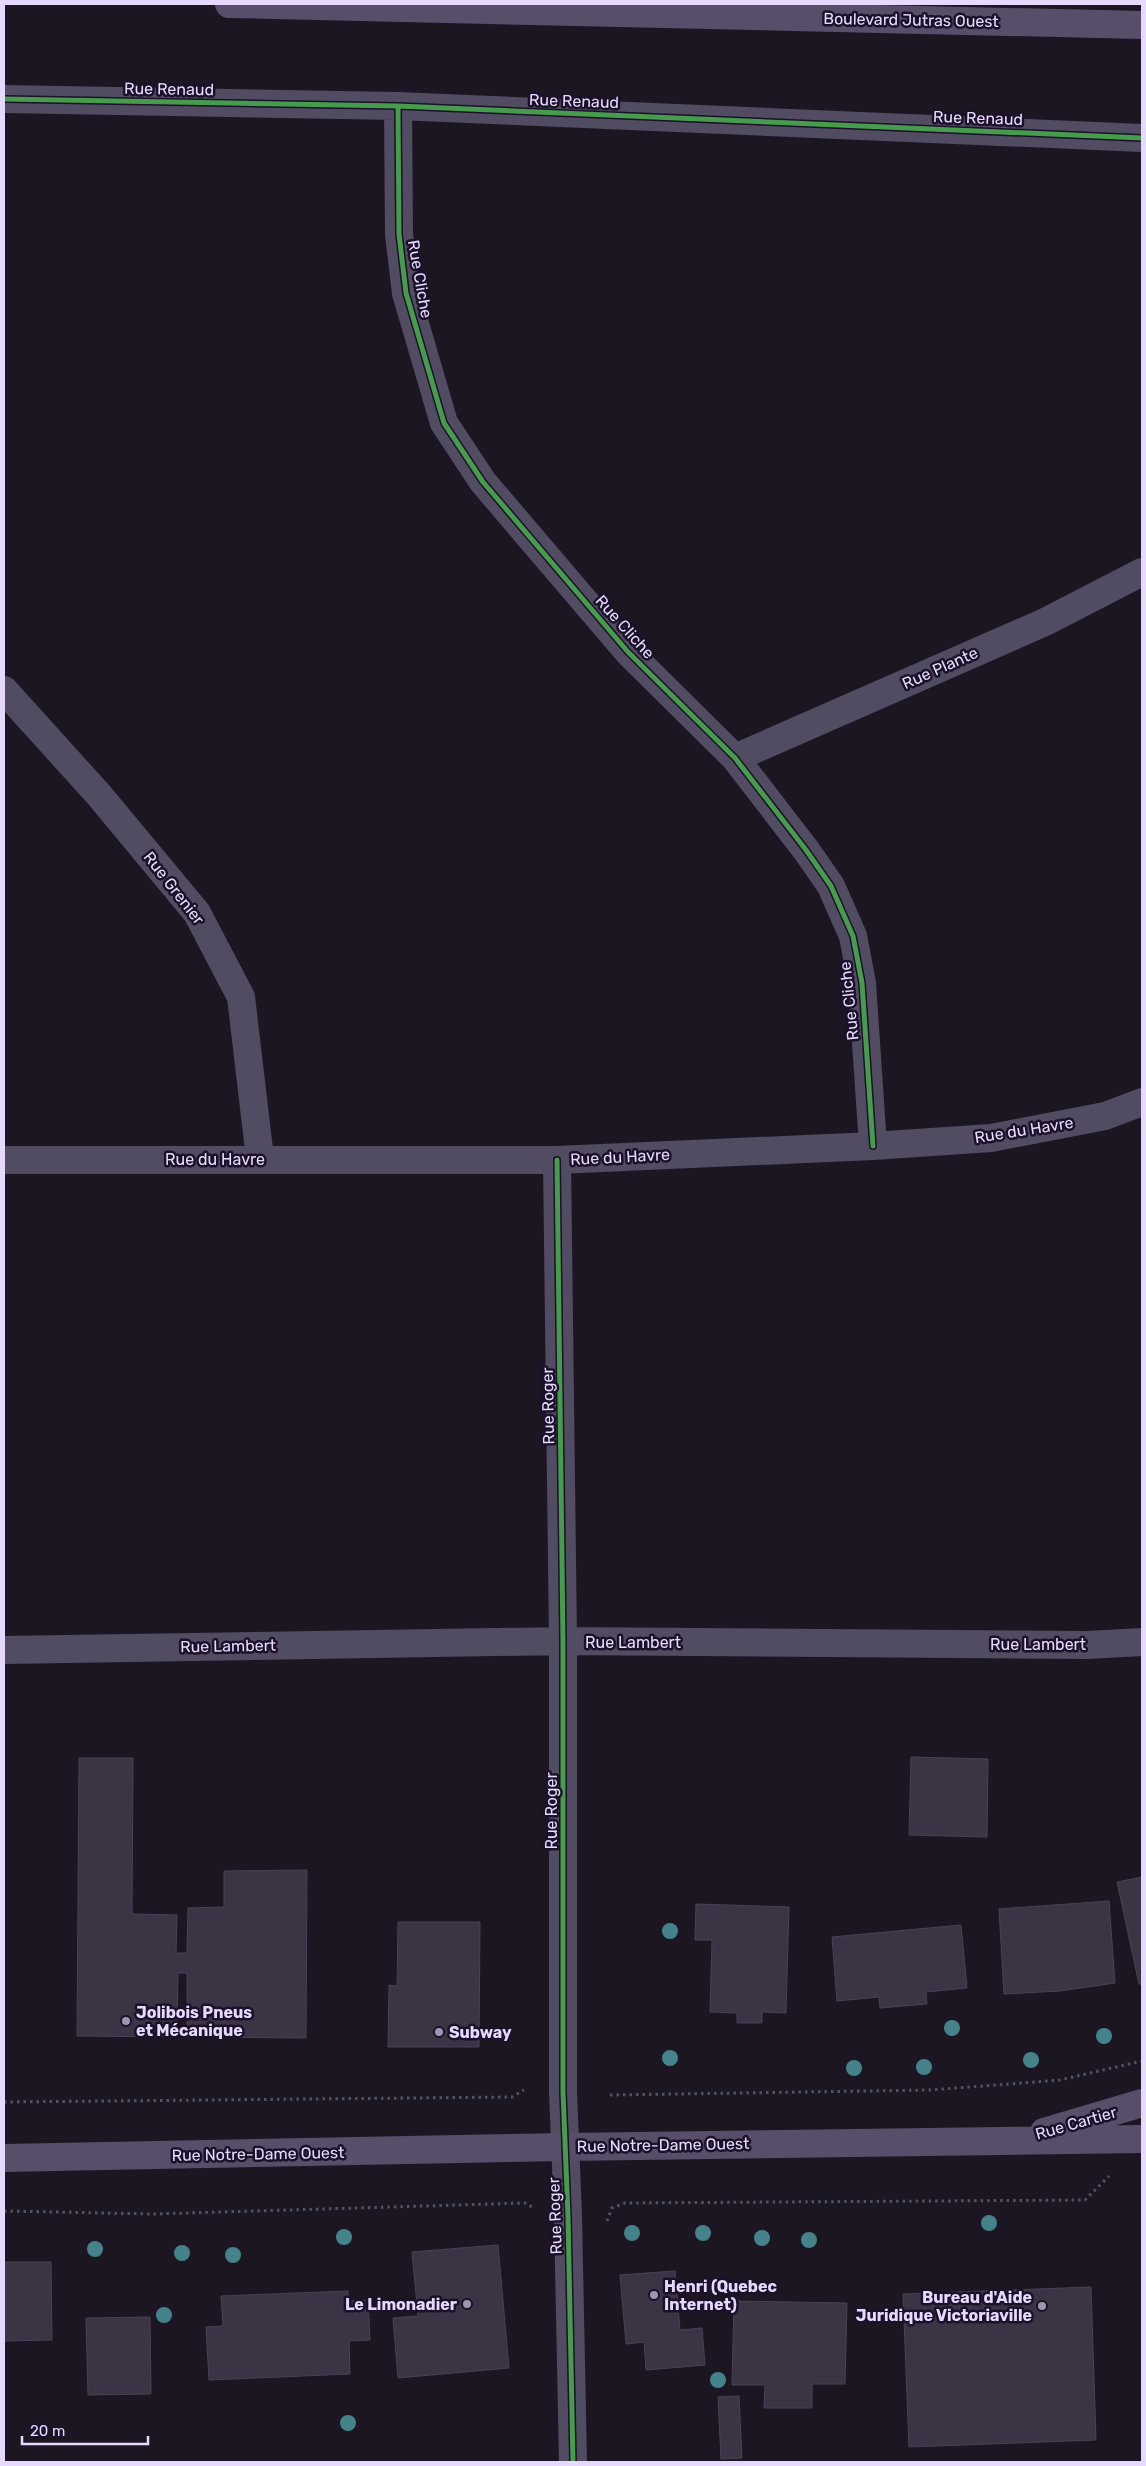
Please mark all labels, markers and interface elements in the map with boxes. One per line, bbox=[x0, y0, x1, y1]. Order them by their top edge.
street label: Boulevard Jutras Ouest bbox=[823, 9, 999, 31]
street label: Rue Renaud bbox=[124, 79, 214, 99]
street label: Rue Renaud bbox=[529, 90, 619, 112]
street label: Rue Renaud bbox=[933, 107, 1023, 129]
street label: Rue Cliche bbox=[404, 238, 436, 320]
street label: Rue Cliche bbox=[592, 591, 658, 663]
street label: Rue Plante bbox=[899, 643, 981, 693]
street label: Rue Grenier bbox=[140, 848, 208, 928]
street label: Rue Cliche bbox=[835, 961, 863, 1041]
street label: Rue du Havre bbox=[973, 1113, 1075, 1147]
street label: Rue du Havre bbox=[570, 1145, 670, 1169]
street label: Rue du Havre bbox=[165, 1150, 265, 1169]
street label: Rue Roger bbox=[538, 1367, 558, 1445]
street label: Rue Lambert bbox=[585, 1633, 681, 1652]
street label: Rue Lambert bbox=[990, 1635, 1086, 1654]
street label: Rue Lambert bbox=[180, 1636, 276, 1656]
street label: Rue Roger bbox=[542, 1772, 561, 1850]
place label: Jolibois Pneus et Mécanique bbox=[136, 2003, 252, 2040]
marker: Jolibois Pneus et Mécanique bbox=[120, 2015, 132, 2027]
place label: Subway bbox=[449, 2023, 512, 2042]
marker: Subway bbox=[433, 2026, 445, 2038]
street label: Rue Cartier bbox=[1033, 2102, 1119, 2144]
street label: Rue Notre-Dame Ouest bbox=[576, 2134, 750, 2156]
street label: Rue Notre-Dame Ouest bbox=[171, 2143, 345, 2165]
street label: Rue Roger bbox=[544, 2177, 566, 2255]
place label: Henri (Quebec Internet) bbox=[664, 2277, 777, 2314]
place label: Bureau d'Aide Juridique Victoriaville bbox=[856, 2288, 1032, 2325]
marker: Henri (Quebec Internet) bbox=[648, 2289, 660, 2301]
place label: Le Limonadier bbox=[345, 2295, 458, 2314]
marker: Le Limonadier bbox=[461, 2298, 473, 2310]
marker: Bureau d'Aide Juridique Victoriaville bbox=[1036, 2300, 1048, 2312]
scale bar bbox=[22, 2414, 149, 2446]
text: 20 m bbox=[30, 2422, 65, 2440]

